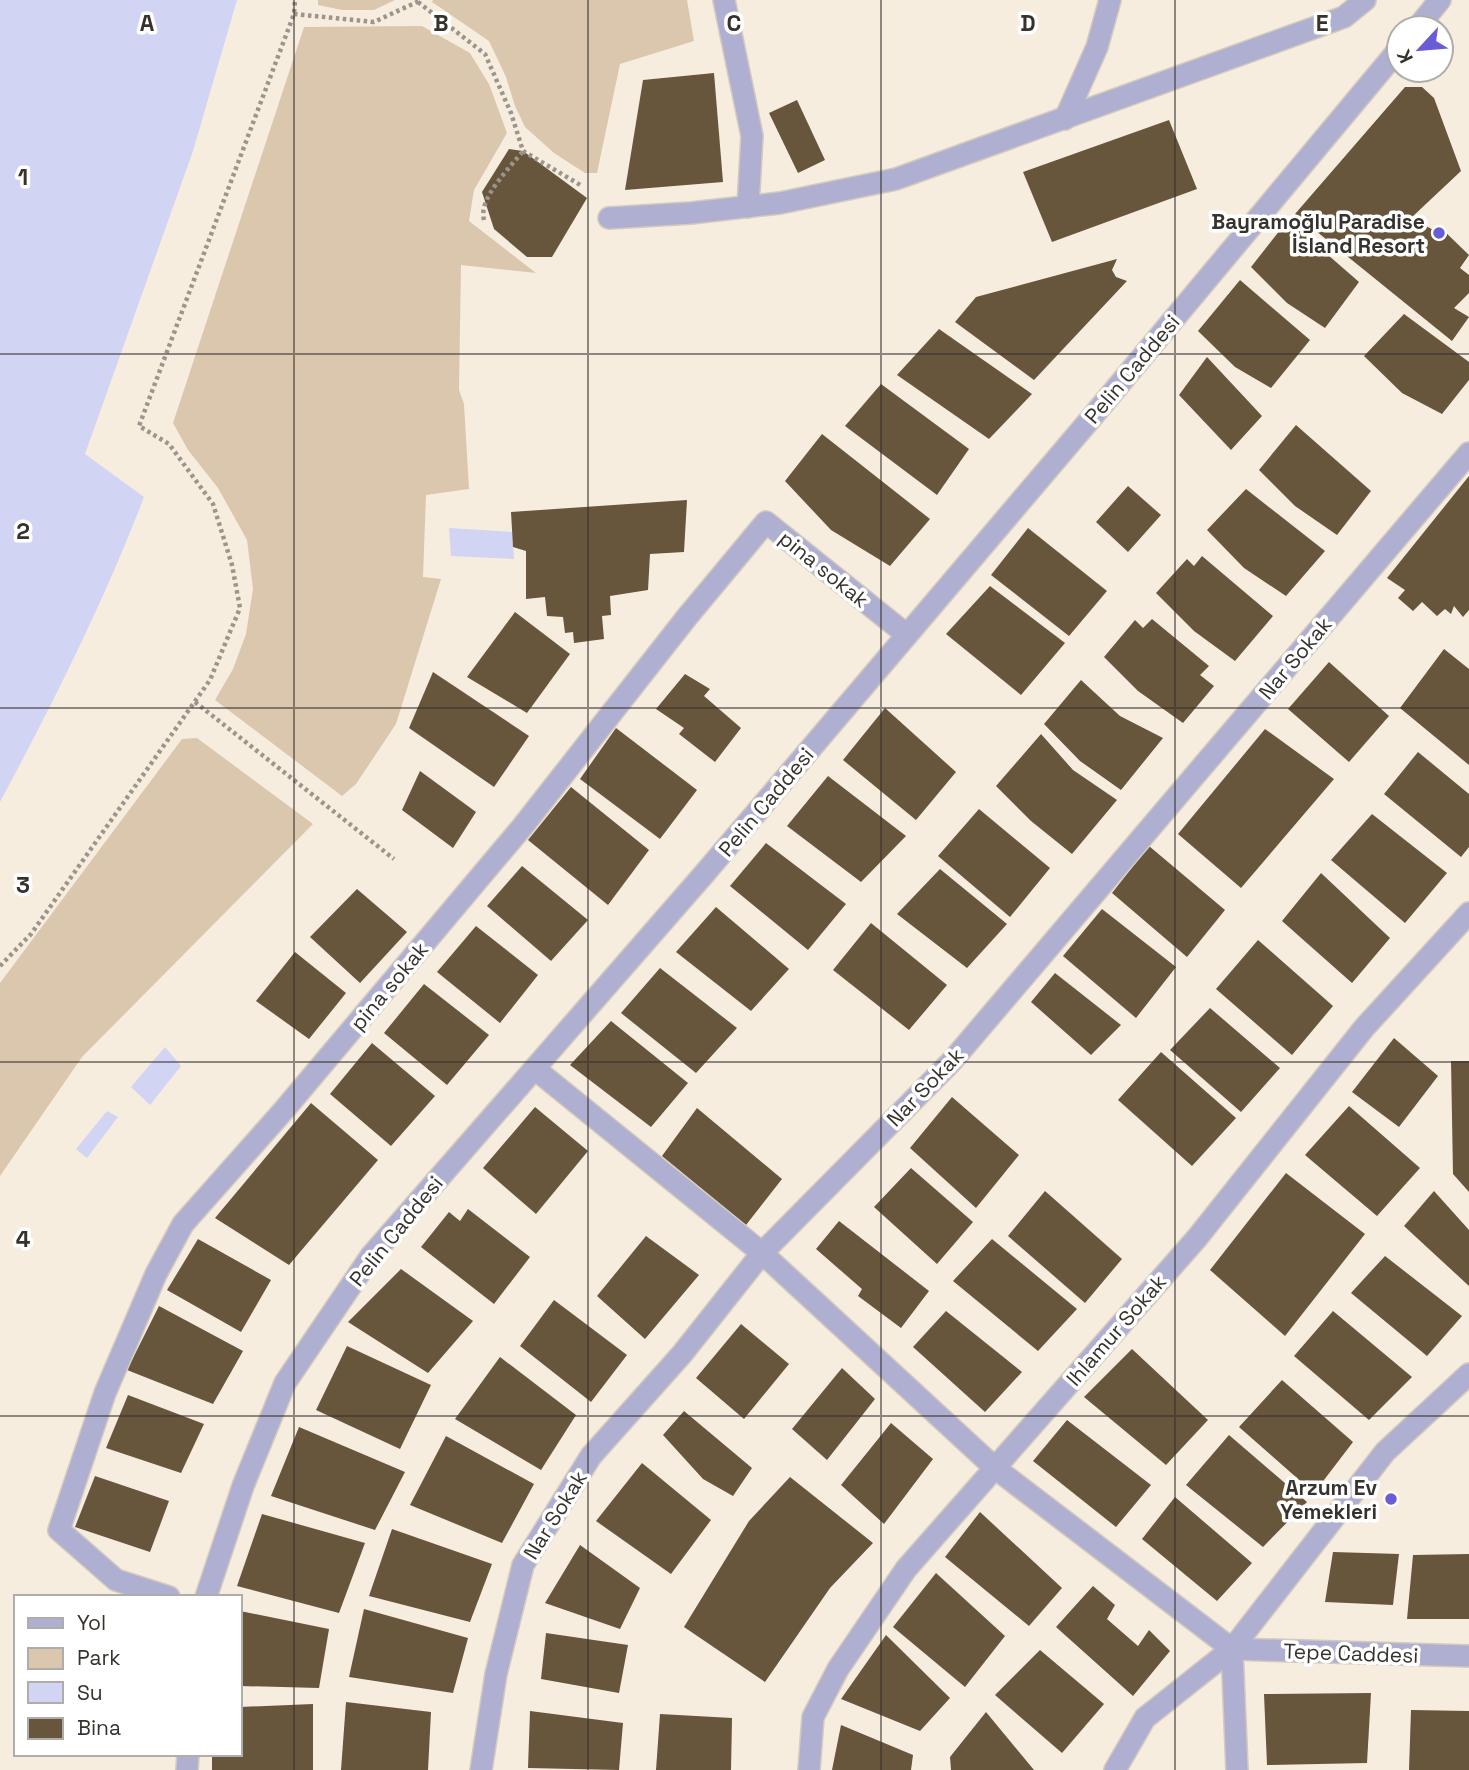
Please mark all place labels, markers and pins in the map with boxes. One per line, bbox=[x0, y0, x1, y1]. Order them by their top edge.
place label: Bayramoğlu Paradise İsland Resort bbox=[1211, 208, 1425, 259]
marker: Bayramoğlu Paradise İsland Resort bbox=[1431, 225, 1447, 241]
place label: Arzum Ev Yemekleri bbox=[1280, 1474, 1377, 1525]
marker: Arzum Ev Yemekleri bbox=[1383, 1491, 1399, 1507]

